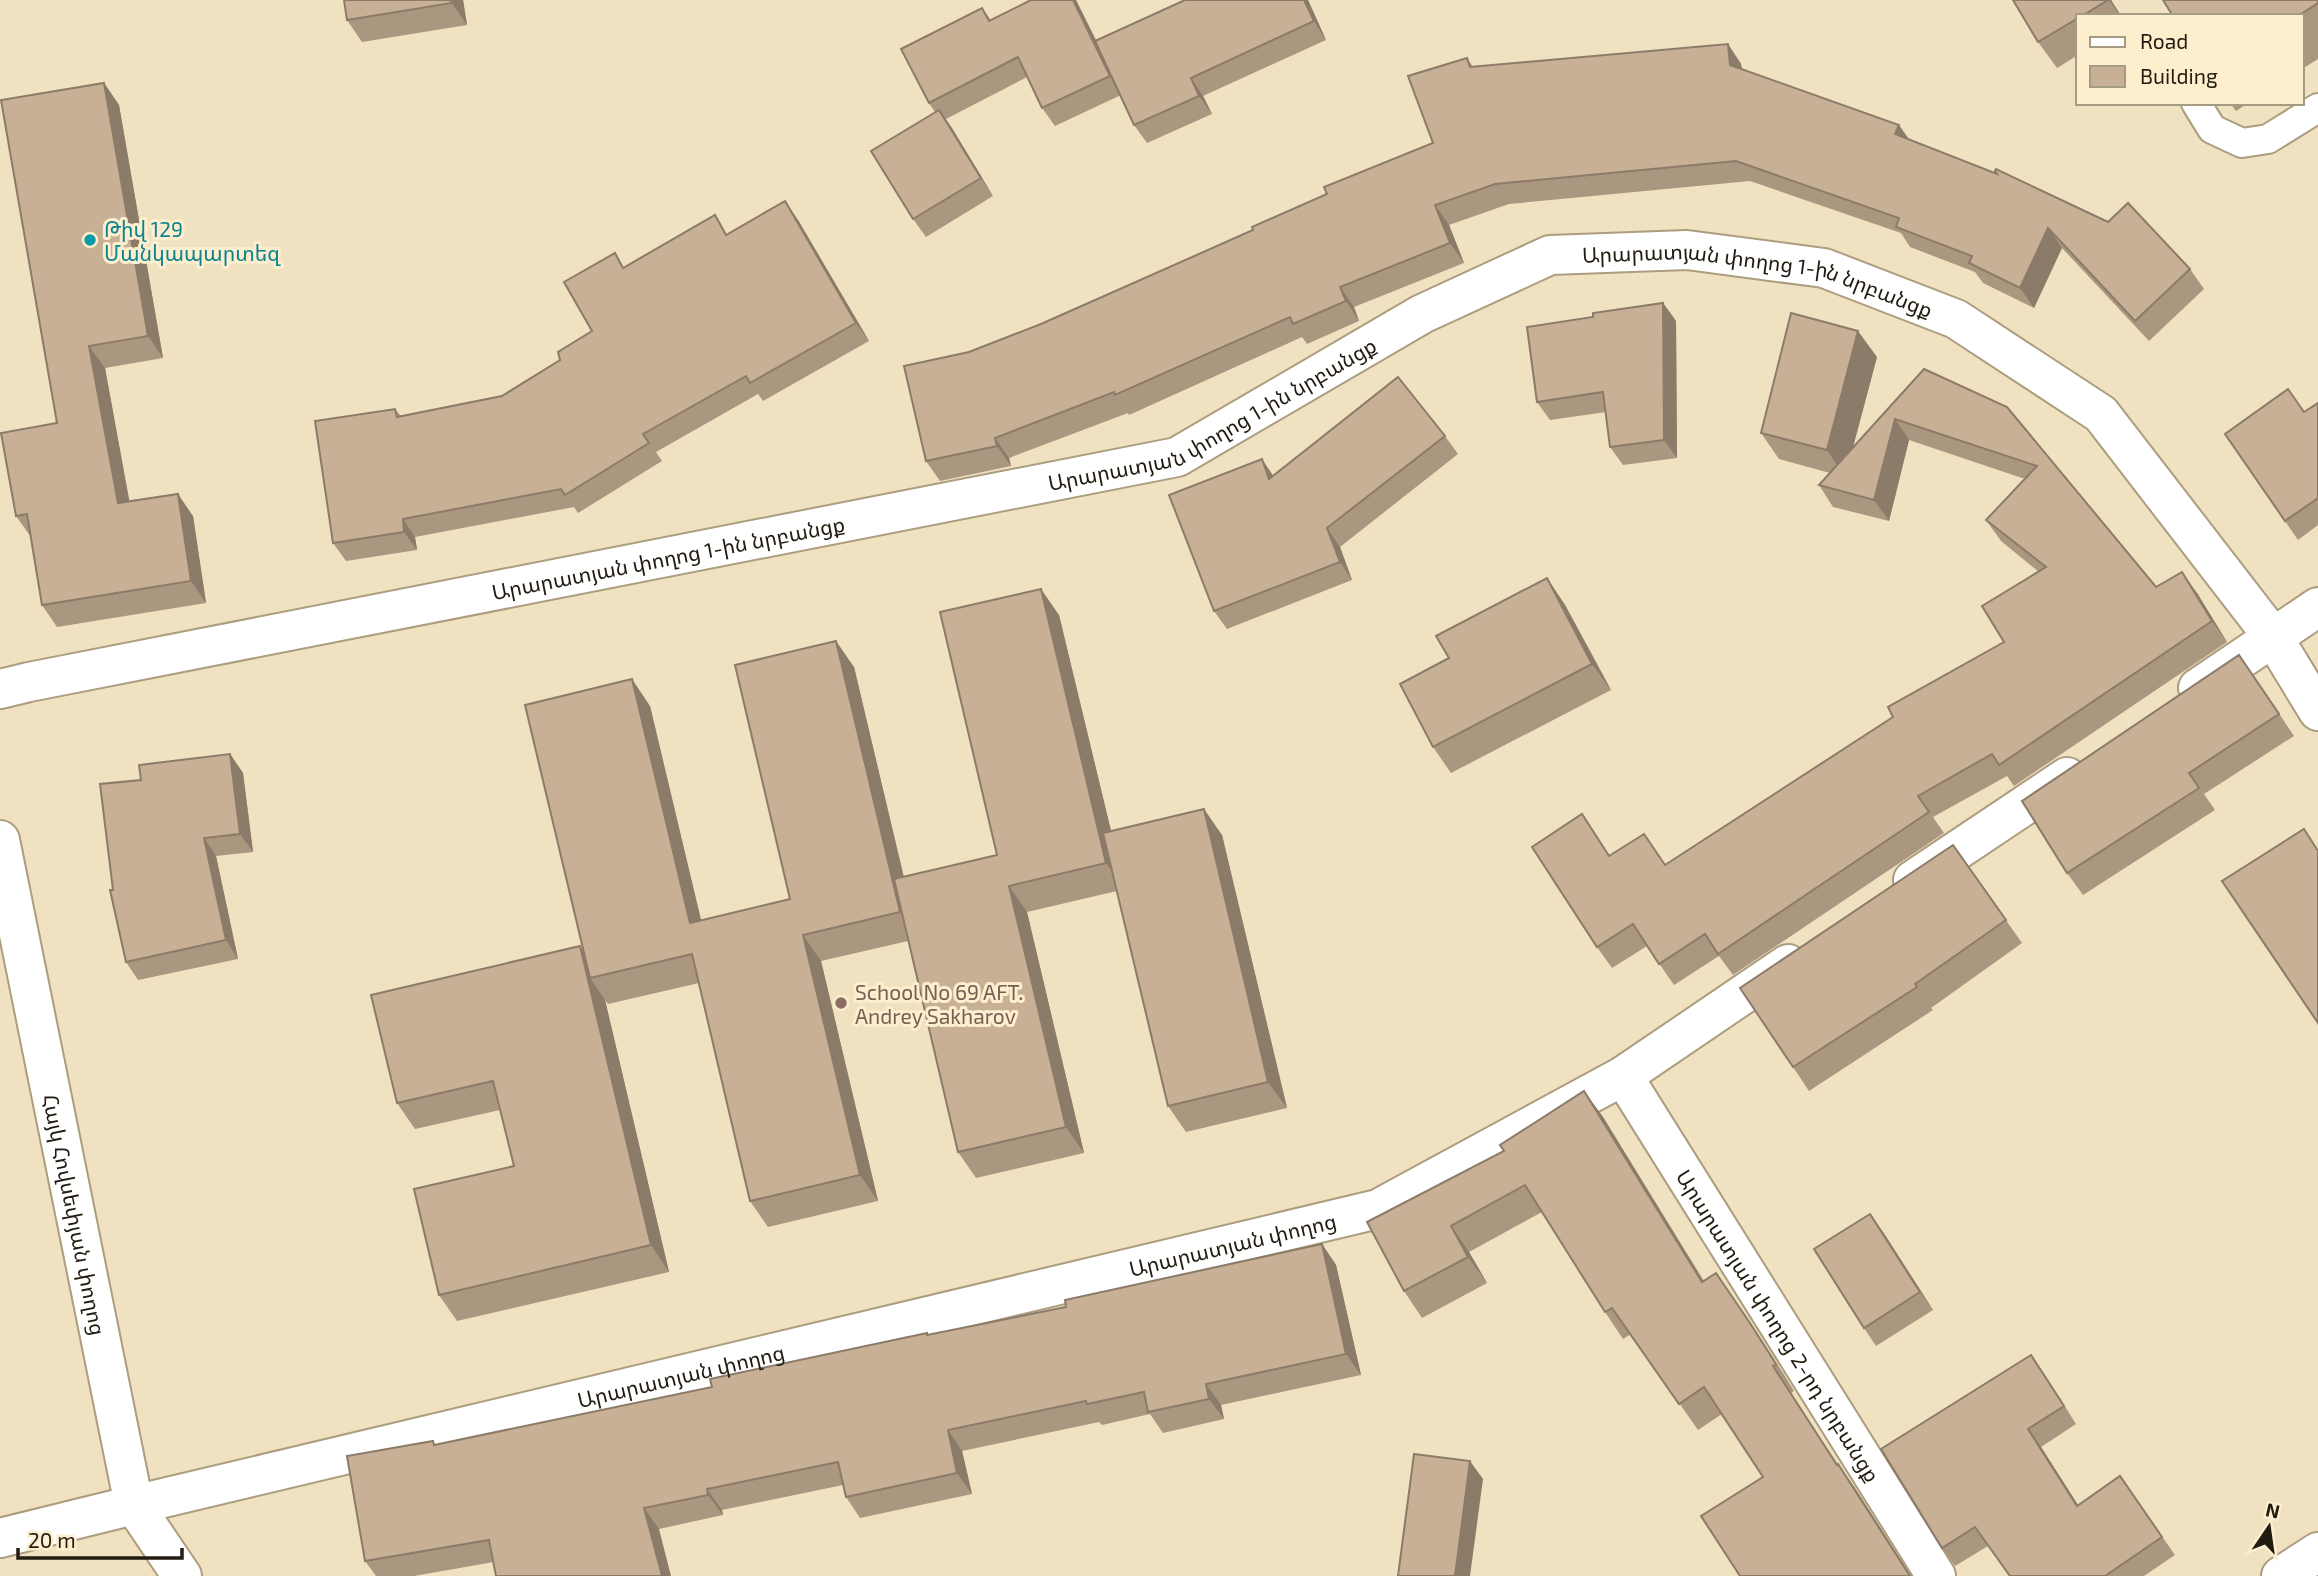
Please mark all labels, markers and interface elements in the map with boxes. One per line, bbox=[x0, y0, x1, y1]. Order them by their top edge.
legend bbox=[2076, 14, 2304, 105]
text: Road bbox=[2140, 28, 2188, 53]
text: Building bbox=[2140, 63, 2218, 88]
place label: Թիվ 129 Մանկապարտեզ bbox=[104, 216, 281, 266]
marker: Թիվ 129 Մանկապարտեզ bbox=[82, 232, 98, 248]
street label: Արարատյան փողոց 1-ին նրբանցք bbox=[1582, 237, 1937, 322]
street label: Արարատյան փողոց 1-ին նրբանցք bbox=[1046, 331, 1381, 495]
street label: Արարատյան փողոց 1-ին նրբանցք bbox=[489, 510, 847, 604]
place label: School No 69 AFT. Andrey Sakharov bbox=[855, 979, 1023, 1028]
marker: School No 69 AFT. Andrey Sakharov bbox=[833, 995, 849, 1011]
street label: Հայկ Հովսեփյան փողոց bbox=[39, 1092, 112, 1337]
street label: Արարատյան փողոց 2-րդ նրբանցք bbox=[1672, 1164, 1886, 1486]
street label: Արարատյան փողոց bbox=[1126, 1207, 1339, 1280]
street label: Արարատյան փողոց bbox=[575, 1338, 787, 1412]
north arrow bbox=[2234, 1492, 2304, 1562]
text: N bbox=[2264, 1497, 2282, 1523]
scale bar bbox=[18, 1516, 182, 1560]
text: 20 m bbox=[28, 1527, 76, 1552]

